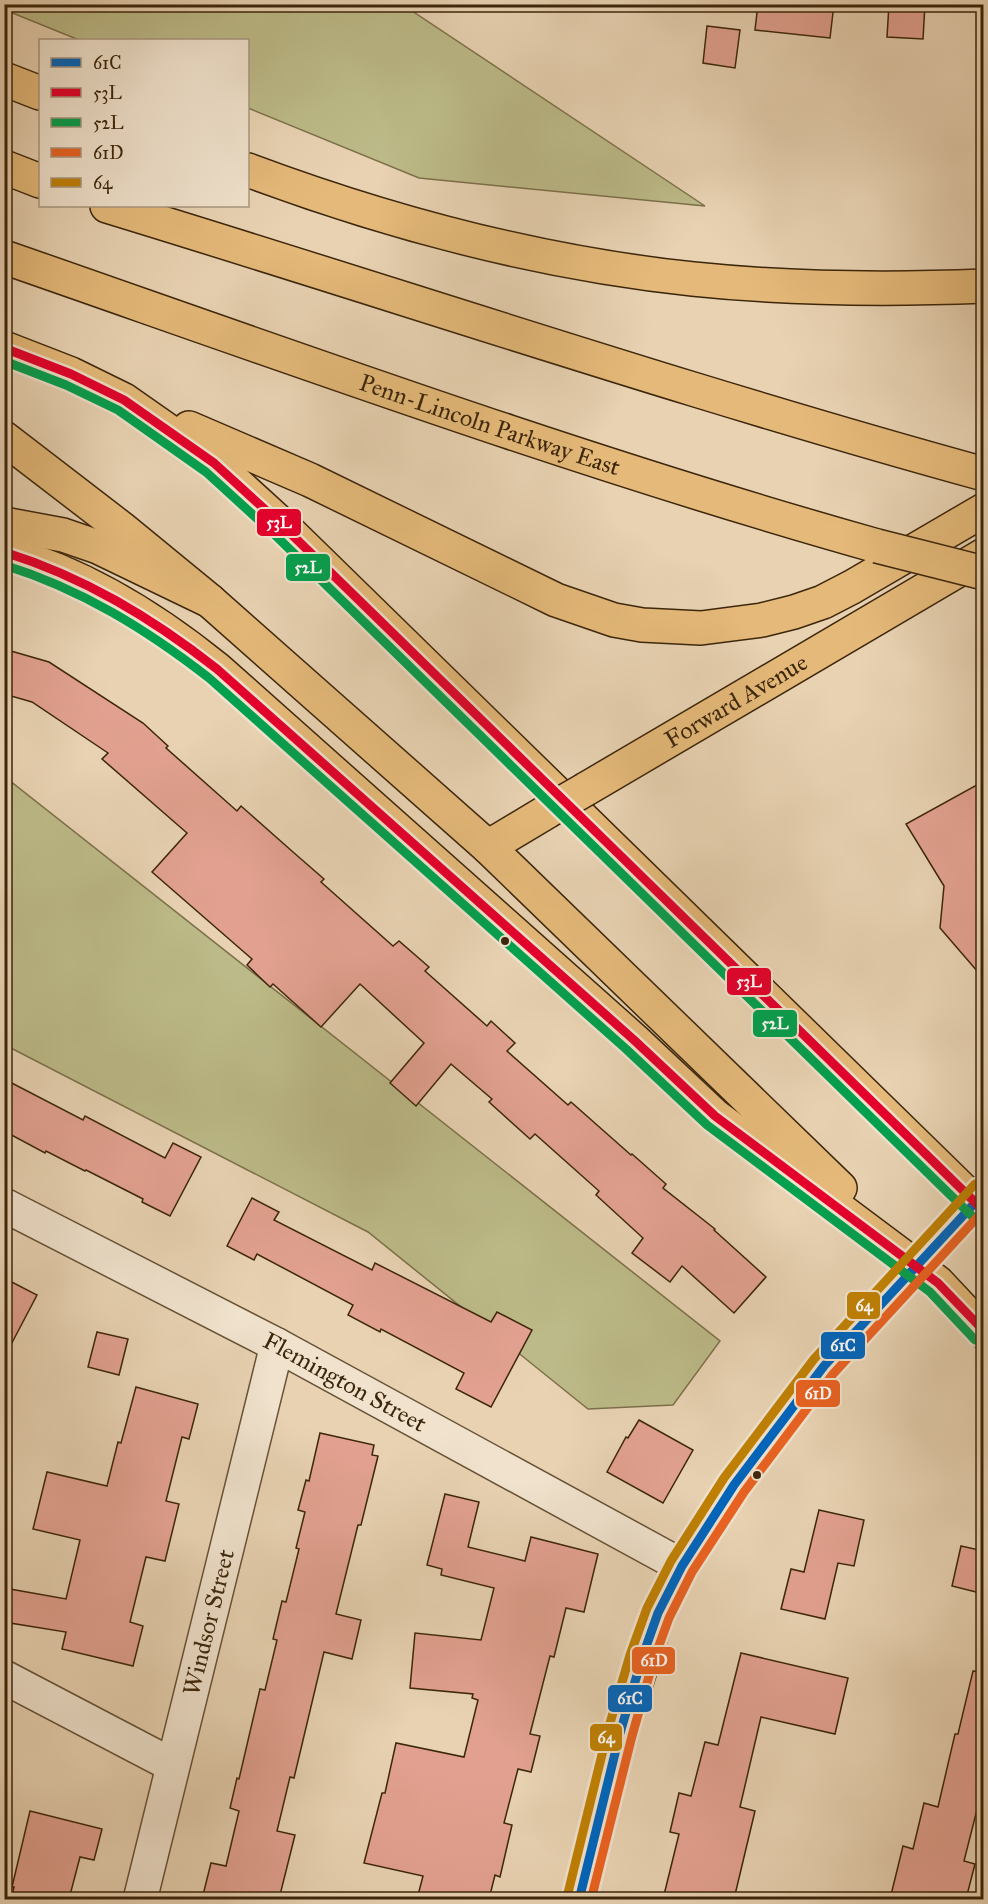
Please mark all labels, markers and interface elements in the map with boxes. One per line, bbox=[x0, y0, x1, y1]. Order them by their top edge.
legend bbox=[39, 39, 249, 207]
text: 61C bbox=[93, 52, 122, 74]
text: 53L bbox=[93, 82, 123, 104]
text: 52L bbox=[93, 112, 124, 134]
text: 61D bbox=[93, 142, 123, 164]
text: 64 bbox=[93, 172, 113, 194]
street label: Penn-Lincoln Parkway East bbox=[355, 367, 624, 483]
line badge: 53L bbox=[256, 508, 302, 537]
text: 53L bbox=[266, 513, 292, 533]
line badge: 52L bbox=[285, 553, 331, 582]
text: 52L bbox=[294, 558, 322, 577]
street label: Forward Avenue bbox=[659, 647, 813, 754]
unlabelled marker bbox=[499, 935, 511, 947]
line badge: 53L bbox=[726, 967, 772, 996]
text: 53L bbox=[736, 972, 762, 992]
line badge: 52L bbox=[752, 1009, 798, 1038]
text: 52L bbox=[761, 1014, 789, 1033]
line badge: 64 bbox=[846, 1291, 881, 1320]
text: 64 bbox=[855, 1296, 874, 1316]
street label: Flemington Street bbox=[258, 1325, 432, 1439]
line badge: 61C bbox=[820, 1331, 866, 1360]
text: 61C bbox=[830, 1336, 856, 1355]
line badge: 61D bbox=[795, 1379, 841, 1408]
text: 61D bbox=[804, 1384, 832, 1403]
unlabelled marker bbox=[751, 1469, 763, 1481]
street label: Windsor Street bbox=[176, 1546, 241, 1698]
line badge: 61D bbox=[631, 1646, 676, 1675]
text: 61D bbox=[640, 1651, 668, 1670]
line badge: 61C bbox=[607, 1684, 653, 1713]
text: 61C bbox=[617, 1689, 643, 1708]
line badge: 64 bbox=[589, 1723, 623, 1752]
text: 64 bbox=[597, 1728, 616, 1748]

